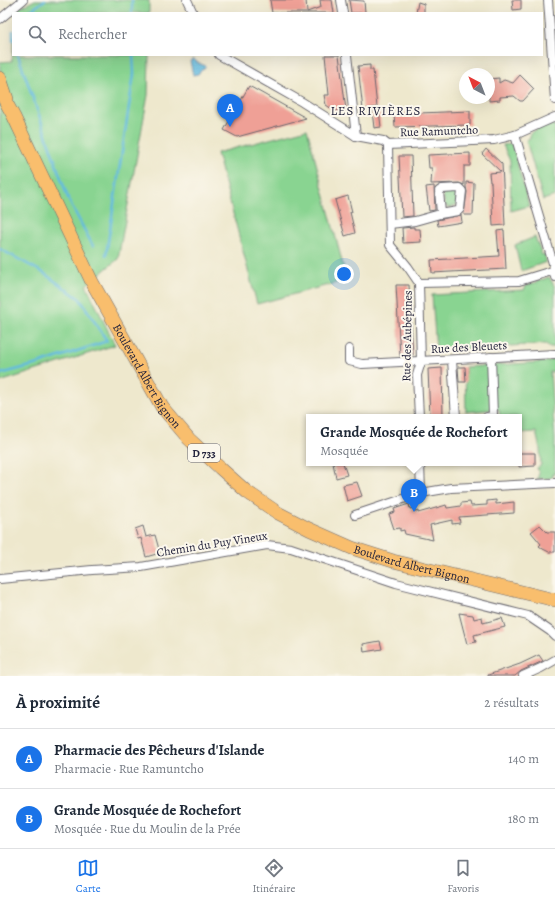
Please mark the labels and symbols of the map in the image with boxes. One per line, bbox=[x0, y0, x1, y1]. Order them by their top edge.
north arrow bbox=[459, 68, 495, 104]
pin: A bbox=[217, 94, 243, 127]
district label: LES RIVIÈRES bbox=[331, 102, 421, 119]
street label: Rue Ramuntcho bbox=[400, 122, 478, 140]
your location bbox=[334, 264, 354, 284]
street label: Rue des Aubépines bbox=[398, 290, 416, 382]
street label: Boulevard Albert Bignon bbox=[109, 321, 185, 432]
street label: Rue des Bleuets bbox=[430, 337, 508, 357]
road number: D 733 bbox=[188, 444, 220, 462]
pin: B bbox=[401, 479, 427, 512]
street label: Chemin du Puy Vineux bbox=[155, 527, 269, 561]
street label: Boulevard Albert Bignon bbox=[352, 541, 472, 587]

